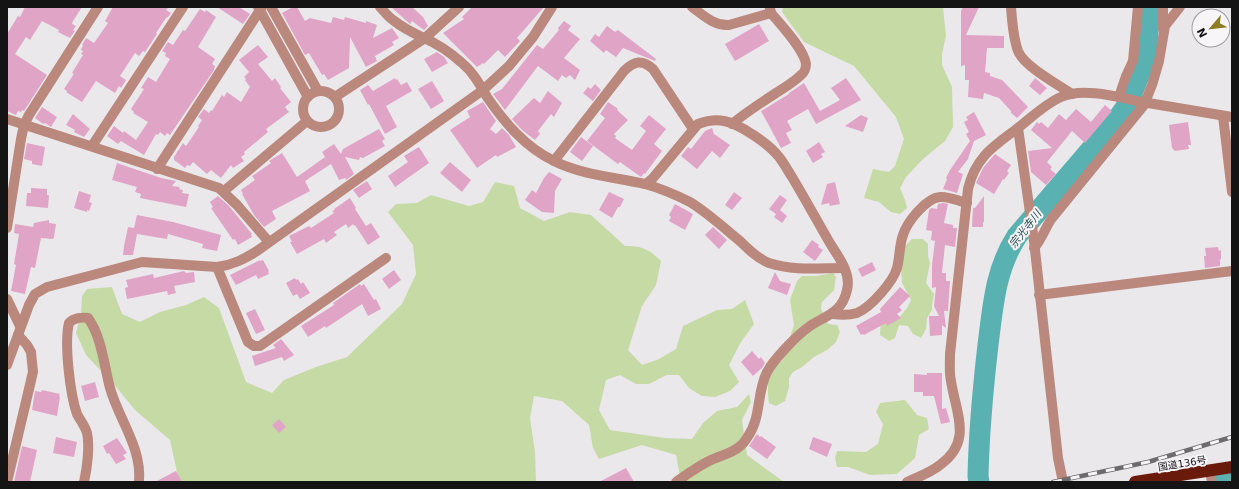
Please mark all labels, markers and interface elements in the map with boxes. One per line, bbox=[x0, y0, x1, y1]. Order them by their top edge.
north arrow bbox=[1191, 8, 1231, 48]
text: N bbox=[1195, 25, 1211, 40]
water label: 宗光寺川 bbox=[1007, 207, 1045, 251]
street label: 国道136号 bbox=[1157, 454, 1207, 473]

